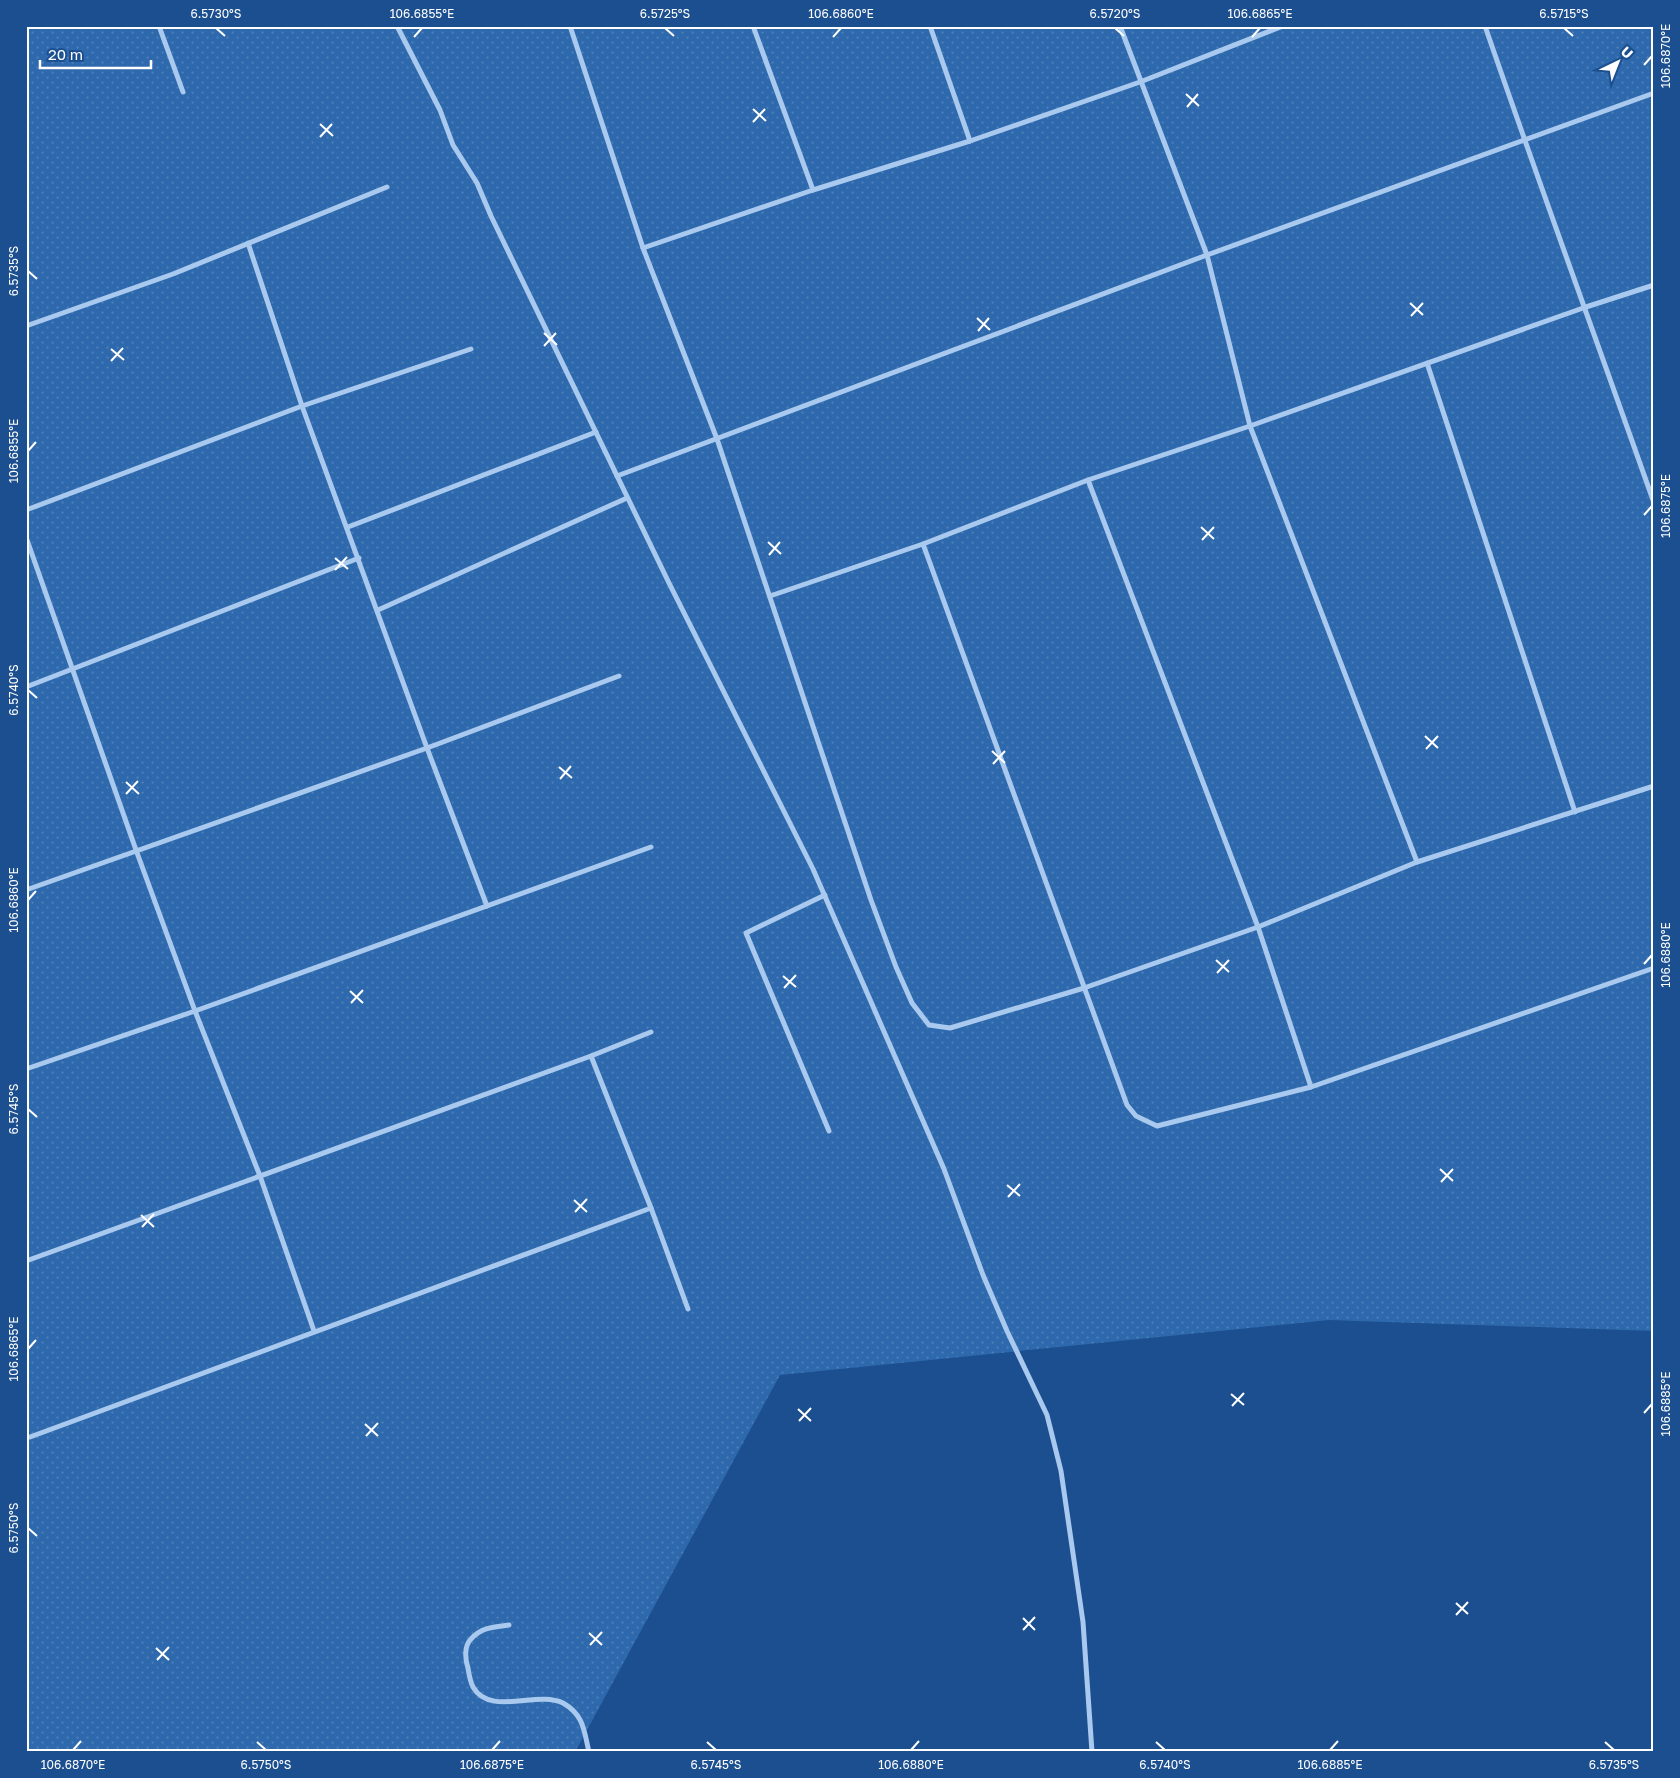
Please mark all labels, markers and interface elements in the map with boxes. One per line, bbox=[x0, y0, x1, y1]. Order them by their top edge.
text: 6.5730°S bbox=[190, 6, 242, 21]
text: 106.6855°E bbox=[390, 6, 454, 21]
text: 6.5725°S bbox=[640, 6, 691, 21]
text: 106.6860°E bbox=[808, 6, 874, 21]
text: 6.5720°S bbox=[1090, 6, 1141, 21]
text: 106.6865°E bbox=[1228, 6, 1292, 21]
text: 6.5715°S bbox=[1539, 6, 1589, 21]
text: 106.6870°E bbox=[1658, 24, 1673, 88]
scale bar bbox=[40, 38, 151, 70]
north arrow bbox=[1592, 38, 1642, 88]
text: U bbox=[1618, 42, 1637, 62]
text: 20 m bbox=[48, 45, 83, 63]
text: 6.5735°S bbox=[6, 245, 21, 296]
text: 106.6855°E bbox=[6, 419, 21, 483]
text: 106.6875°E bbox=[1658, 474, 1673, 538]
text: 6.5740°S bbox=[6, 664, 21, 716]
text: 106.6860°E bbox=[6, 867, 21, 933]
text: 106.6880°E bbox=[1658, 922, 1673, 988]
text: 6.5745°S bbox=[6, 1083, 21, 1134]
text: 106.6865°E bbox=[6, 1317, 21, 1381]
text: 106.6885°E bbox=[1658, 1372, 1673, 1436]
text: 6.5750°S bbox=[6, 1502, 21, 1553]
text: 106.6870°E bbox=[41, 1757, 105, 1772]
text: 6.5750°S bbox=[241, 1757, 292, 1772]
text: 106.6875°E bbox=[460, 1757, 524, 1772]
text: 6.5745°S bbox=[691, 1757, 742, 1772]
text: 106.6880°E bbox=[878, 1757, 944, 1772]
text: 6.5740°S bbox=[1139, 1757, 1191, 1772]
text: 106.6885°E bbox=[1298, 1757, 1362, 1772]
text: 6.5735°S bbox=[1589, 1757, 1640, 1772]

